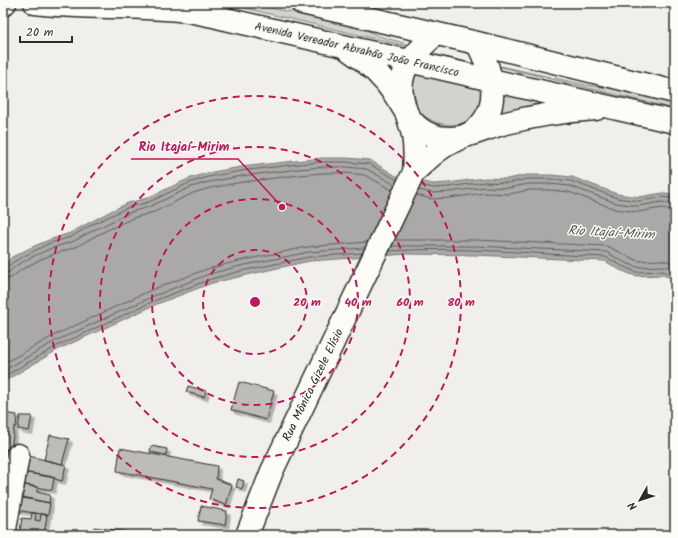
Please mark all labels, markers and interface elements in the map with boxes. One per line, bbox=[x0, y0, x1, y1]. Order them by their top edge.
street label: Avenida Vereador Abrahão João Francisco bbox=[253, 16, 461, 82]
scale bar bbox=[20, 18, 72, 44]
text: 20 m bbox=[26, 23, 54, 42]
callout: Rio Itajaí-Mirim bbox=[131, 134, 238, 159]
text: Rio Itajaí-Mirim bbox=[139, 137, 230, 158]
water label: Rio Itajaí-Mirim bbox=[567, 220, 656, 246]
text: 20 m bbox=[293, 293, 321, 312]
text: 40 m bbox=[344, 293, 372, 312]
text: 60 m bbox=[396, 293, 424, 312]
text: 80 m bbox=[447, 293, 475, 312]
centre of rings bbox=[248, 295, 262, 309]
street label: Rua Mônica Gizele Elísio bbox=[277, 325, 349, 445]
north arrow bbox=[620, 480, 660, 520]
text: N bbox=[624, 497, 642, 514]

